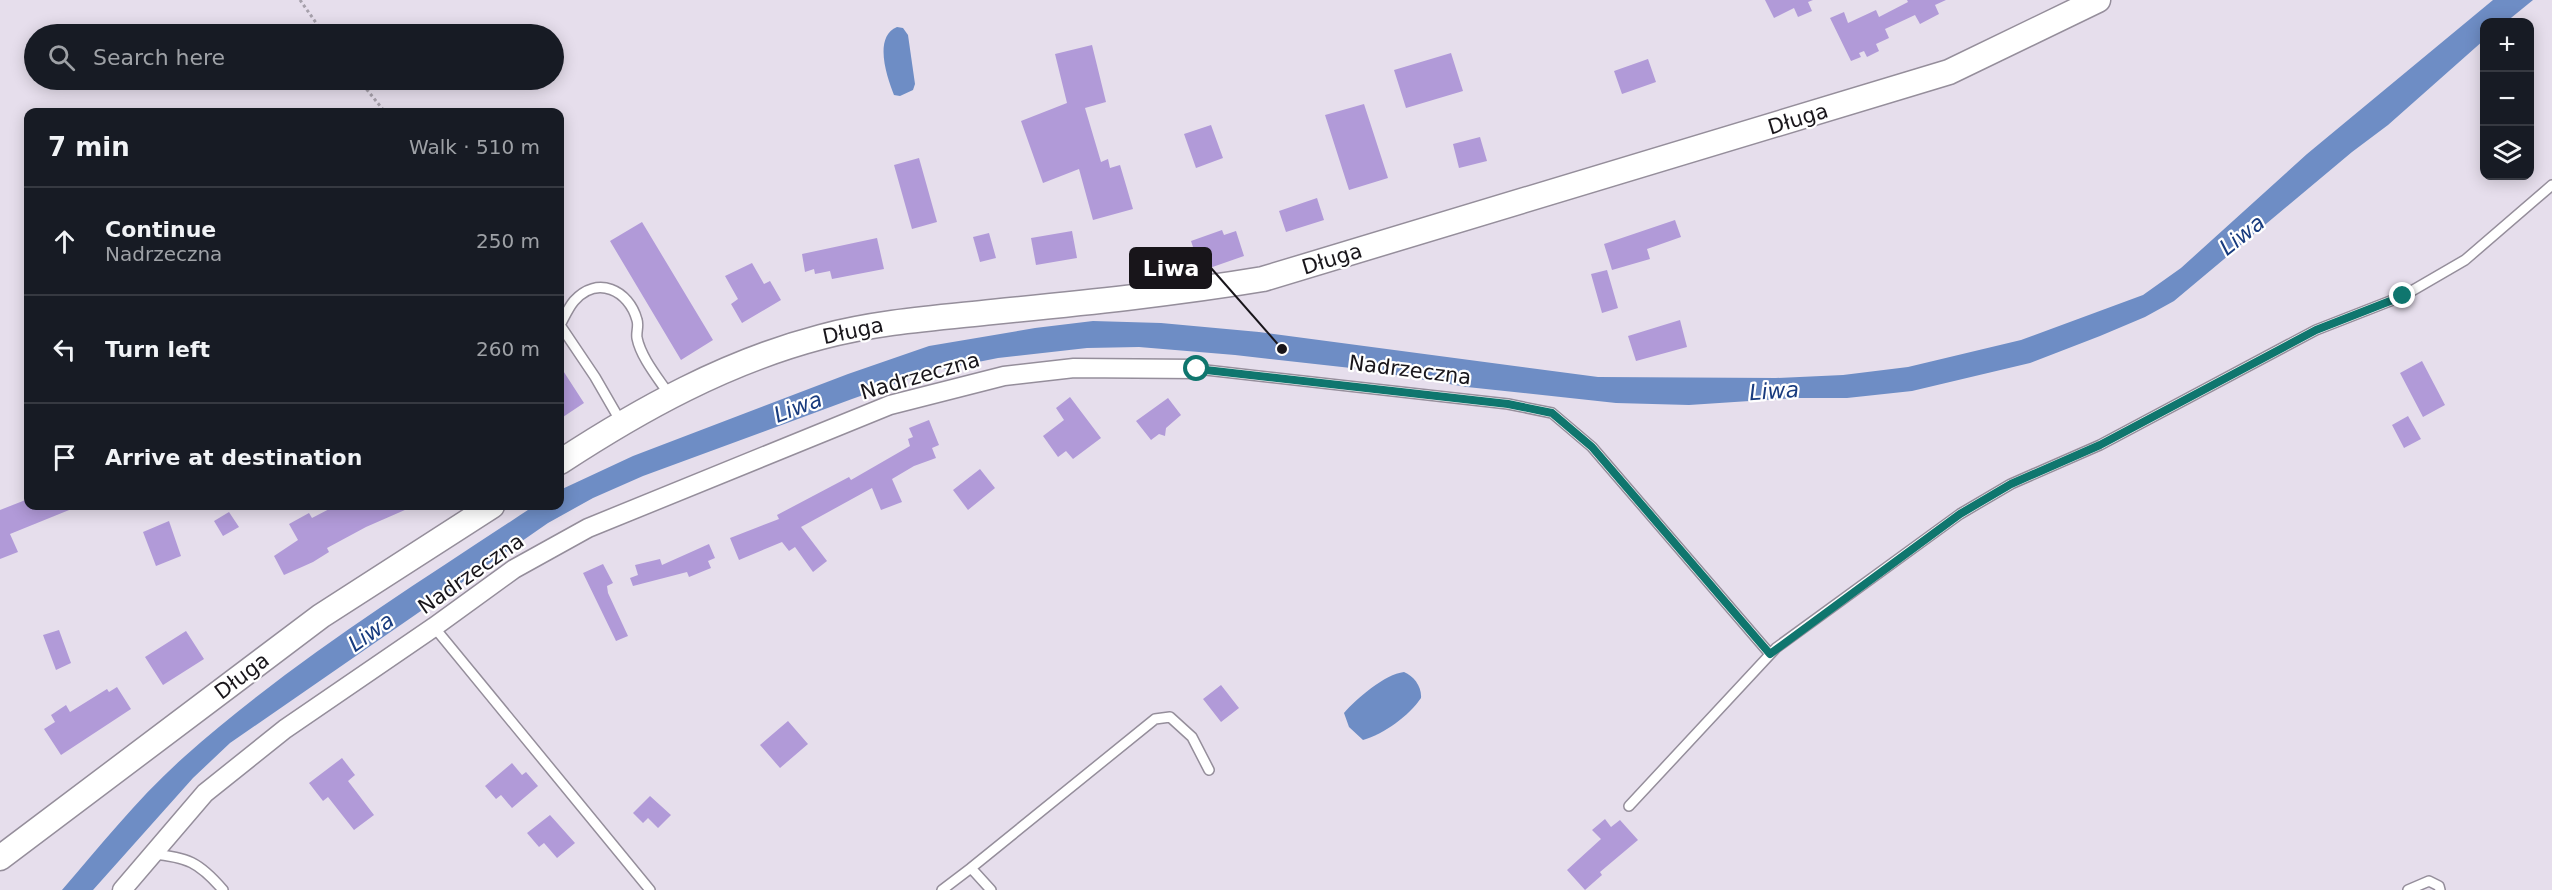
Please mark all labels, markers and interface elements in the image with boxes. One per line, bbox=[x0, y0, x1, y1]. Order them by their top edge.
map controls bbox=[2480, 18, 2534, 180]
button: + bbox=[2480, 18, 2534, 72]
search box bbox=[24, 24, 564, 90]
icon: search bbox=[45, 41, 78, 74]
text: Search here bbox=[93, 45, 225, 70]
button: − bbox=[2480, 72, 2534, 126]
street label: Długa bbox=[1765, 99, 1831, 139]
button: layers bbox=[2480, 126, 2534, 180]
text: 7 min bbox=[48, 132, 130, 162]
text: Walk · 510 m bbox=[409, 135, 540, 159]
water label: Liwa bbox=[2215, 210, 2269, 260]
text: Continue bbox=[105, 217, 216, 242]
icon: ahead bbox=[48, 225, 81, 258]
text: 250 m bbox=[476, 229, 540, 253]
street label: Długa bbox=[1299, 239, 1365, 279]
text: Nadrzeczna bbox=[105, 242, 222, 266]
callout: Liwa bbox=[1130, 248, 1211, 288]
text: Liwa bbox=[1143, 256, 1199, 281]
route end bbox=[2389, 282, 2415, 308]
street label: Długa bbox=[820, 313, 886, 349]
icon: left bbox=[48, 333, 81, 366]
text: Turn left bbox=[105, 337, 210, 362]
text: 260 m bbox=[476, 337, 540, 361]
street label: Nadrzeczna bbox=[857, 347, 983, 405]
street label: Nadrzeczna bbox=[1347, 351, 1473, 389]
route start bbox=[1183, 355, 1209, 381]
water label: Liwa bbox=[1748, 377, 1800, 405]
water label: Liwa bbox=[770, 386, 826, 428]
icon: arrive bbox=[48, 441, 81, 474]
text: Arrive at destination bbox=[105, 445, 362, 470]
street label: Nadrzeczna bbox=[414, 529, 528, 619]
water label: Liwa bbox=[343, 607, 399, 657]
street label: Długa bbox=[210, 648, 274, 704]

